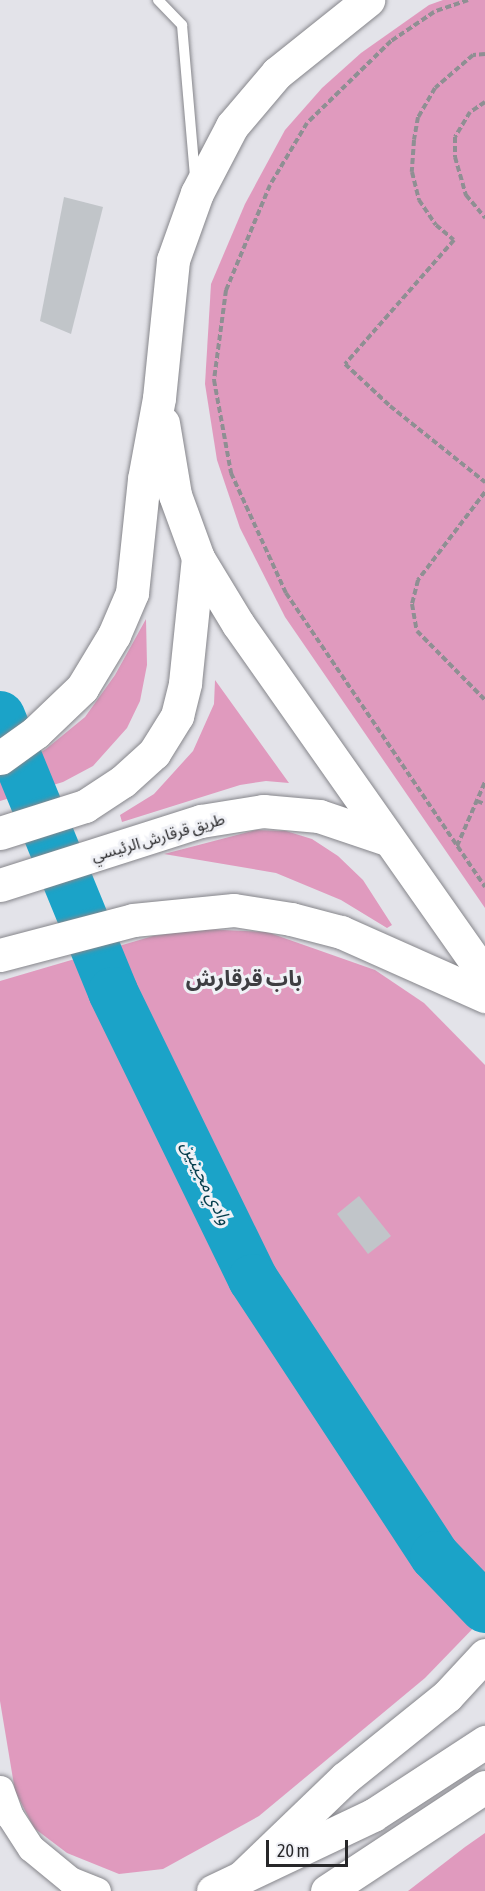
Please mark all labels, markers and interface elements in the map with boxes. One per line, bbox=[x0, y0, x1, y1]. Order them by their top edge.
street label: طريق قرقارش الرئيسي bbox=[89, 809, 227, 865]
district label: باب قرقارش bbox=[186, 966, 302, 992]
water label: وادي مجينين bbox=[176, 1137, 236, 1229]
scale bar bbox=[269, 1828, 352, 1866]
text: 20 m bbox=[277, 1840, 309, 1861]

